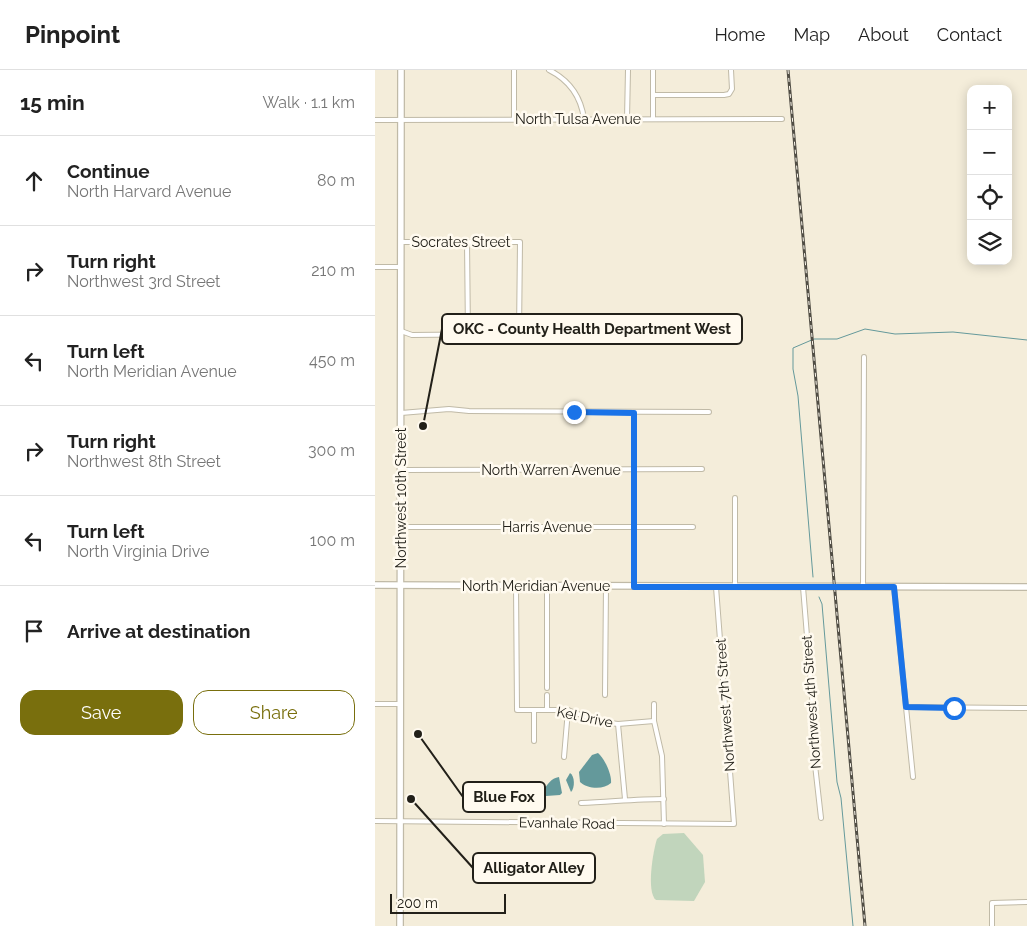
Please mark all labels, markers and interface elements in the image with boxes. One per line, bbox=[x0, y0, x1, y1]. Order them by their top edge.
text: Pinpoint bbox=[25, 20, 120, 49]
text: Home bbox=[714, 24, 765, 45]
text: Map bbox=[793, 24, 830, 45]
text: About bbox=[858, 24, 909, 45]
text: Contact bbox=[937, 24, 1002, 45]
map controls bbox=[967, 85, 1012, 265]
button: + bbox=[967, 85, 1012, 130]
text: 15 min bbox=[20, 90, 85, 115]
text: Walk · 1.1 km bbox=[262, 93, 355, 112]
street label: North Tulsa Avenue bbox=[515, 111, 641, 127]
button: − bbox=[967, 130, 1012, 175]
text: Continue bbox=[67, 160, 150, 182]
icon: ahead bbox=[20, 167, 48, 195]
text: 80 m bbox=[317, 171, 355, 190]
button: locate bbox=[967, 175, 1012, 220]
text: North Harvard Avenue bbox=[67, 182, 231, 201]
button: layers bbox=[967, 220, 1012, 265]
street label: Socrates Street bbox=[412, 234, 511, 250]
text: Turn right bbox=[67, 250, 156, 272]
icon: right bbox=[20, 257, 48, 285]
text: 210 m bbox=[311, 261, 355, 280]
text: Northwest 3rd Street bbox=[67, 272, 220, 291]
callout: OKC - County Health Department West bbox=[442, 314, 742, 344]
text: OKC - County Health Department West bbox=[453, 320, 731, 338]
text: Turn left bbox=[67, 340, 144, 362]
icon: left bbox=[20, 347, 48, 375]
text: 450 m bbox=[309, 351, 355, 370]
text: North Meridian Avenue bbox=[67, 362, 237, 381]
route end bbox=[563, 401, 586, 424]
street label: Northwest 10th Street bbox=[393, 427, 409, 568]
text: Turn right bbox=[67, 430, 156, 452]
icon: right bbox=[20, 437, 48, 465]
text: 300 m bbox=[308, 441, 355, 460]
text: Northwest 8th Street bbox=[67, 452, 221, 471]
street label: North Warren Avenue bbox=[481, 462, 621, 478]
street label: Harris Avenue bbox=[502, 519, 592, 535]
text: Turn left bbox=[67, 520, 144, 542]
icon: left bbox=[20, 527, 48, 555]
text: 100 m bbox=[310, 531, 355, 550]
text: North Virginia Drive bbox=[67, 542, 210, 561]
street label: North Meridian Avenue bbox=[462, 578, 610, 594]
icon: arrive bbox=[20, 617, 48, 645]
text: Arrive at destination bbox=[67, 620, 251, 642]
street label: Northwest 4th Street bbox=[798, 634, 824, 769]
street label: Northwest 7th Street bbox=[712, 637, 738, 772]
button: Save bbox=[20, 690, 183, 735]
button: Share bbox=[193, 690, 355, 735]
route start bbox=[943, 697, 966, 720]
street label: Kel Drive bbox=[555, 703, 615, 731]
callout: Blue Fox bbox=[463, 782, 545, 812]
text: Blue Fox bbox=[473, 788, 535, 806]
street label: Evanhale Road bbox=[519, 814, 615, 832]
callout: Alligator Alley bbox=[473, 853, 595, 883]
text: Alligator Alley bbox=[483, 859, 585, 877]
scale bar bbox=[390, 891, 506, 914]
text: 200 m bbox=[397, 895, 438, 911]

